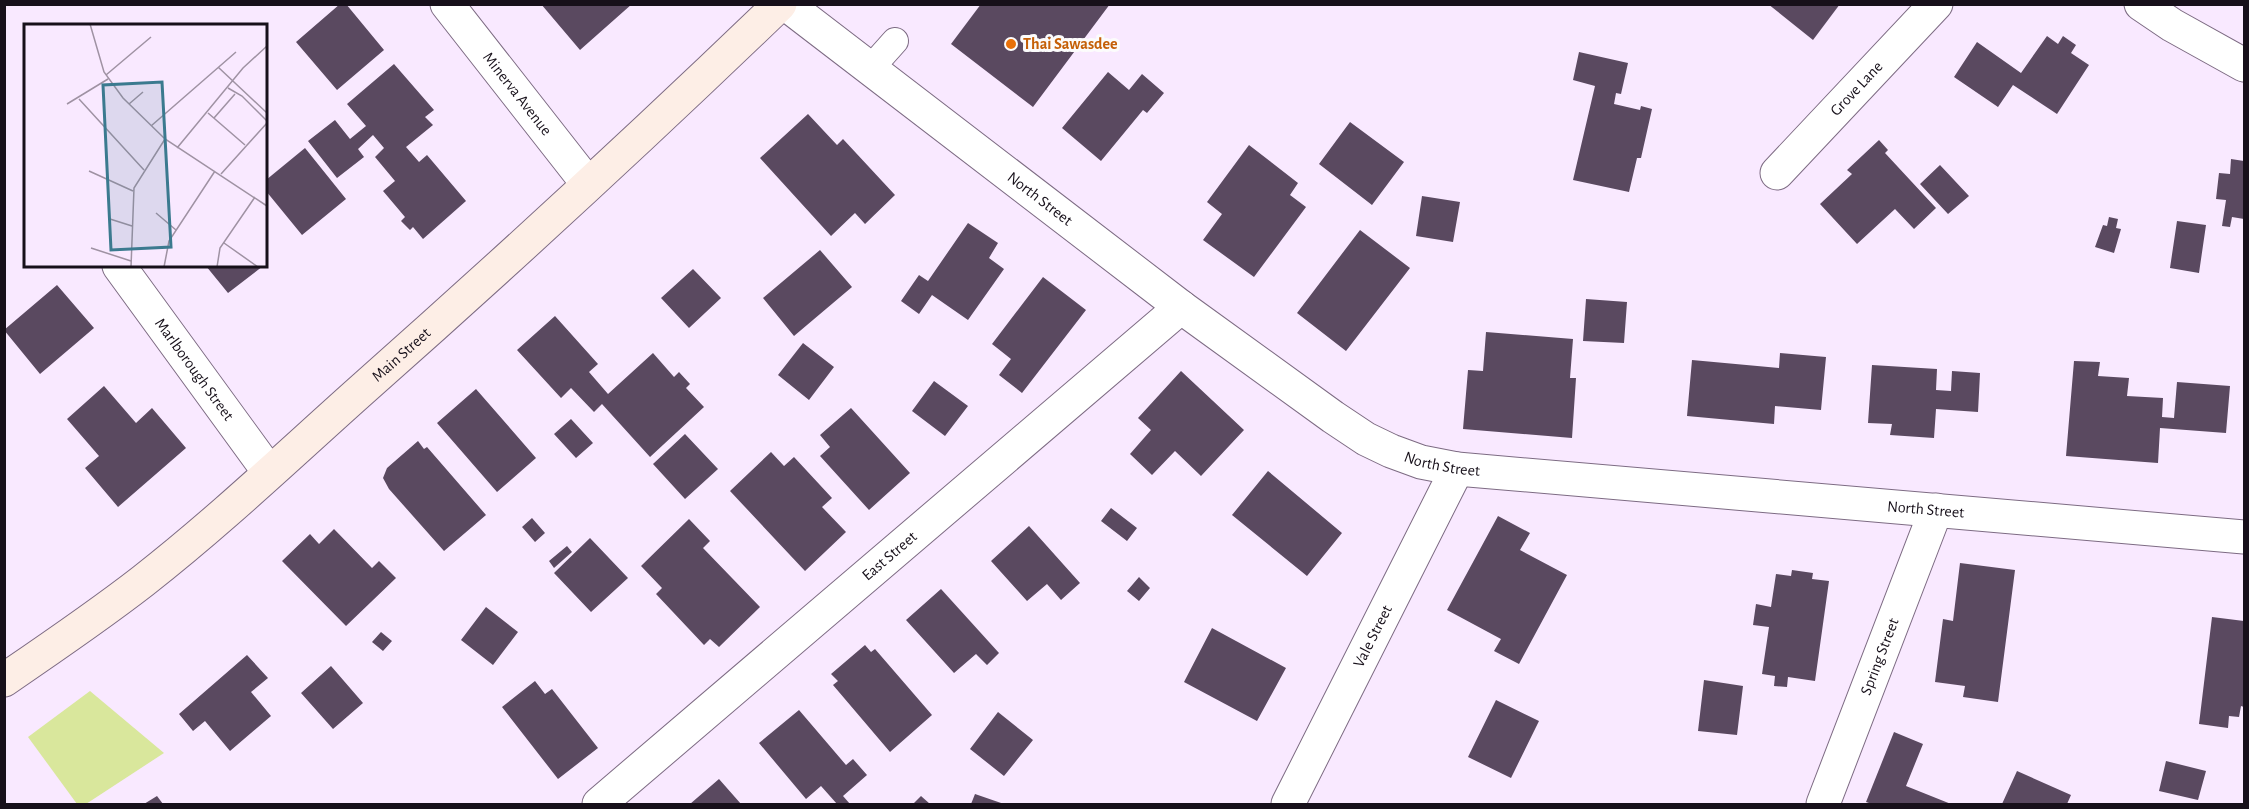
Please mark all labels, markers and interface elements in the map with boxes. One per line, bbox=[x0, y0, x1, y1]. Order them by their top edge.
inset map bbox=[24, 24, 267, 267]
place label: Thai Sawasdee bbox=[1023, 36, 1118, 52]
marker: Thai Sawasdee bbox=[1004, 37, 1018, 51]
street label: Minerva Avenue bbox=[480, 49, 555, 138]
street label: Grove Lane bbox=[1827, 58, 1886, 119]
street label: North Street bbox=[1004, 169, 1075, 229]
street label: Marlborough Street bbox=[152, 315, 237, 424]
street label: Main Street bbox=[369, 325, 434, 385]
street label: North Street bbox=[1402, 448, 1481, 479]
street label: North Street bbox=[1887, 498, 1965, 521]
street label: East Street bbox=[859, 528, 920, 584]
street label: Vale Street bbox=[1350, 603, 1395, 670]
street label: Spring Street bbox=[1858, 616, 1902, 697]

